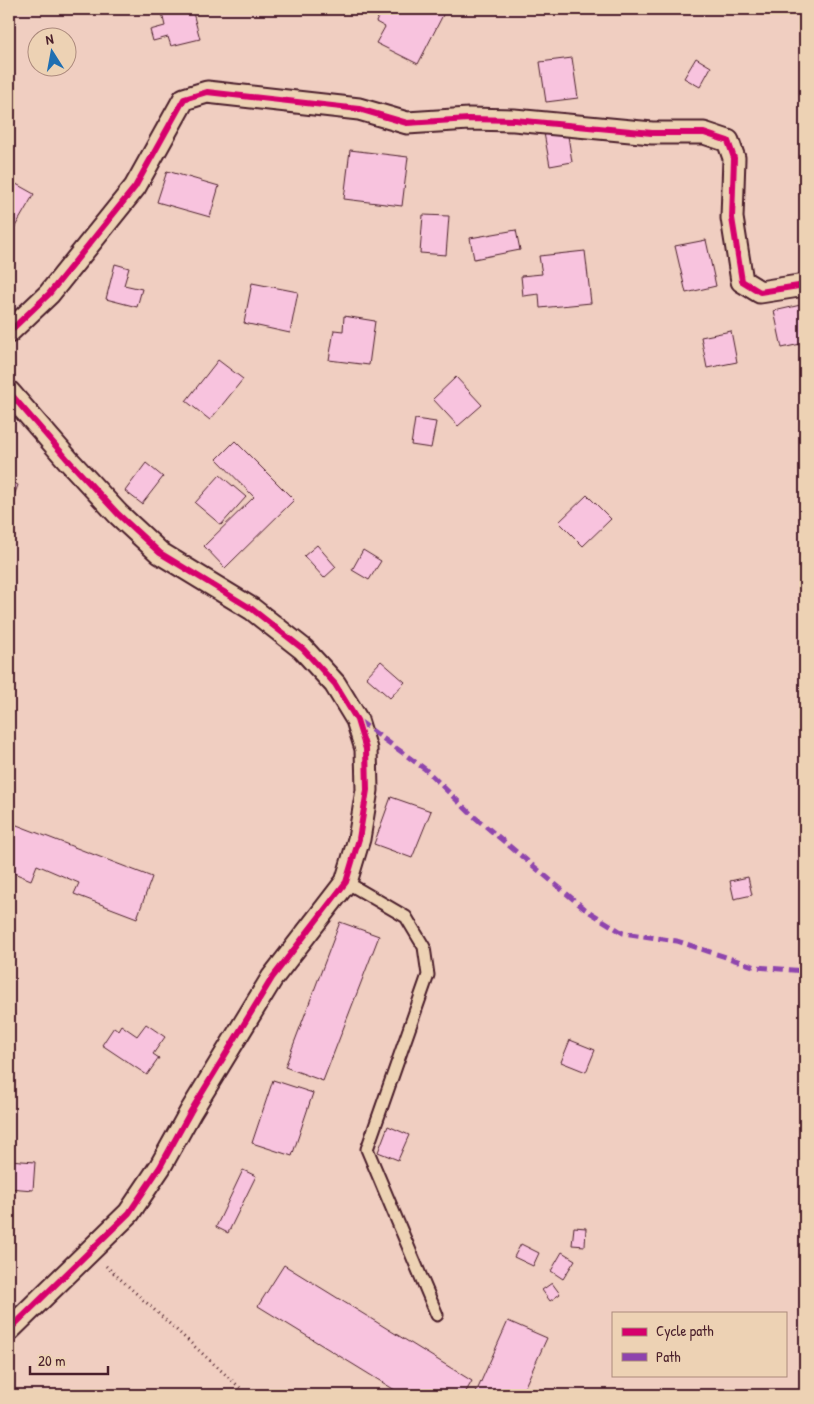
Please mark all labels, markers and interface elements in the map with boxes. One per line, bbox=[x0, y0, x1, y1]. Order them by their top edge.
north arrow bbox=[28, 28, 78, 78]
text: N bbox=[44, 29, 55, 49]
legend bbox=[612, 1312, 786, 1376]
text: Cycle path bbox=[656, 1320, 714, 1341]
scale bar bbox=[30, 1344, 108, 1376]
text: Path bbox=[656, 1346, 681, 1367]
text: 20 m bbox=[38, 1350, 65, 1371]

